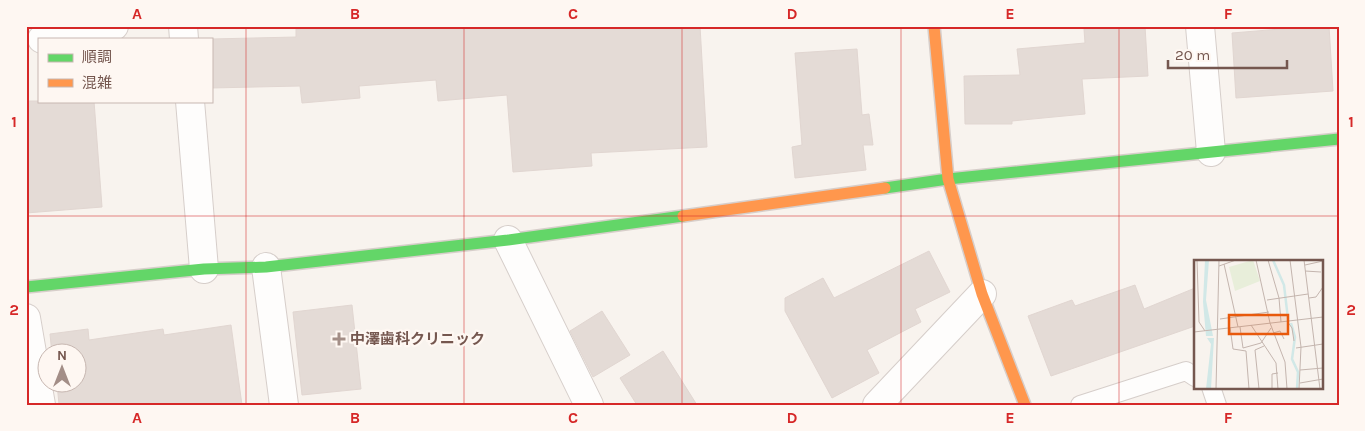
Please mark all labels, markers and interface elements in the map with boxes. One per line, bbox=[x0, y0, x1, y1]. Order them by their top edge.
text: A bbox=[132, 4, 142, 23]
text: B bbox=[350, 4, 360, 23]
text: C bbox=[568, 4, 578, 23]
text: D bbox=[787, 4, 798, 23]
text: E bbox=[1005, 4, 1015, 23]
text: F bbox=[1224, 4, 1233, 23]
legend bbox=[38, 38, 212, 102]
scale bar bbox=[1168, 38, 1286, 70]
text: 20 m bbox=[1175, 46, 1210, 64]
text: 順調 bbox=[82, 48, 112, 66]
text: 混雑 bbox=[82, 74, 112, 92]
text: 1 bbox=[11, 112, 17, 131]
text: 1 bbox=[1348, 112, 1354, 131]
inset map bbox=[1194, 260, 1322, 388]
text: 2 bbox=[9, 300, 19, 319]
text: 2 bbox=[1346, 300, 1356, 319]
place label: 中澤歯科クリニック bbox=[350, 330, 485, 348]
marker: 中澤歯科クリニック bbox=[332, 332, 346, 346]
north arrow bbox=[38, 344, 88, 394]
text: N bbox=[57, 347, 67, 364]
text: A bbox=[132, 408, 142, 427]
text: B bbox=[350, 408, 360, 427]
text: C bbox=[568, 408, 578, 427]
text: D bbox=[787, 408, 798, 427]
text: E bbox=[1005, 408, 1015, 427]
text: F bbox=[1224, 408, 1233, 427]

